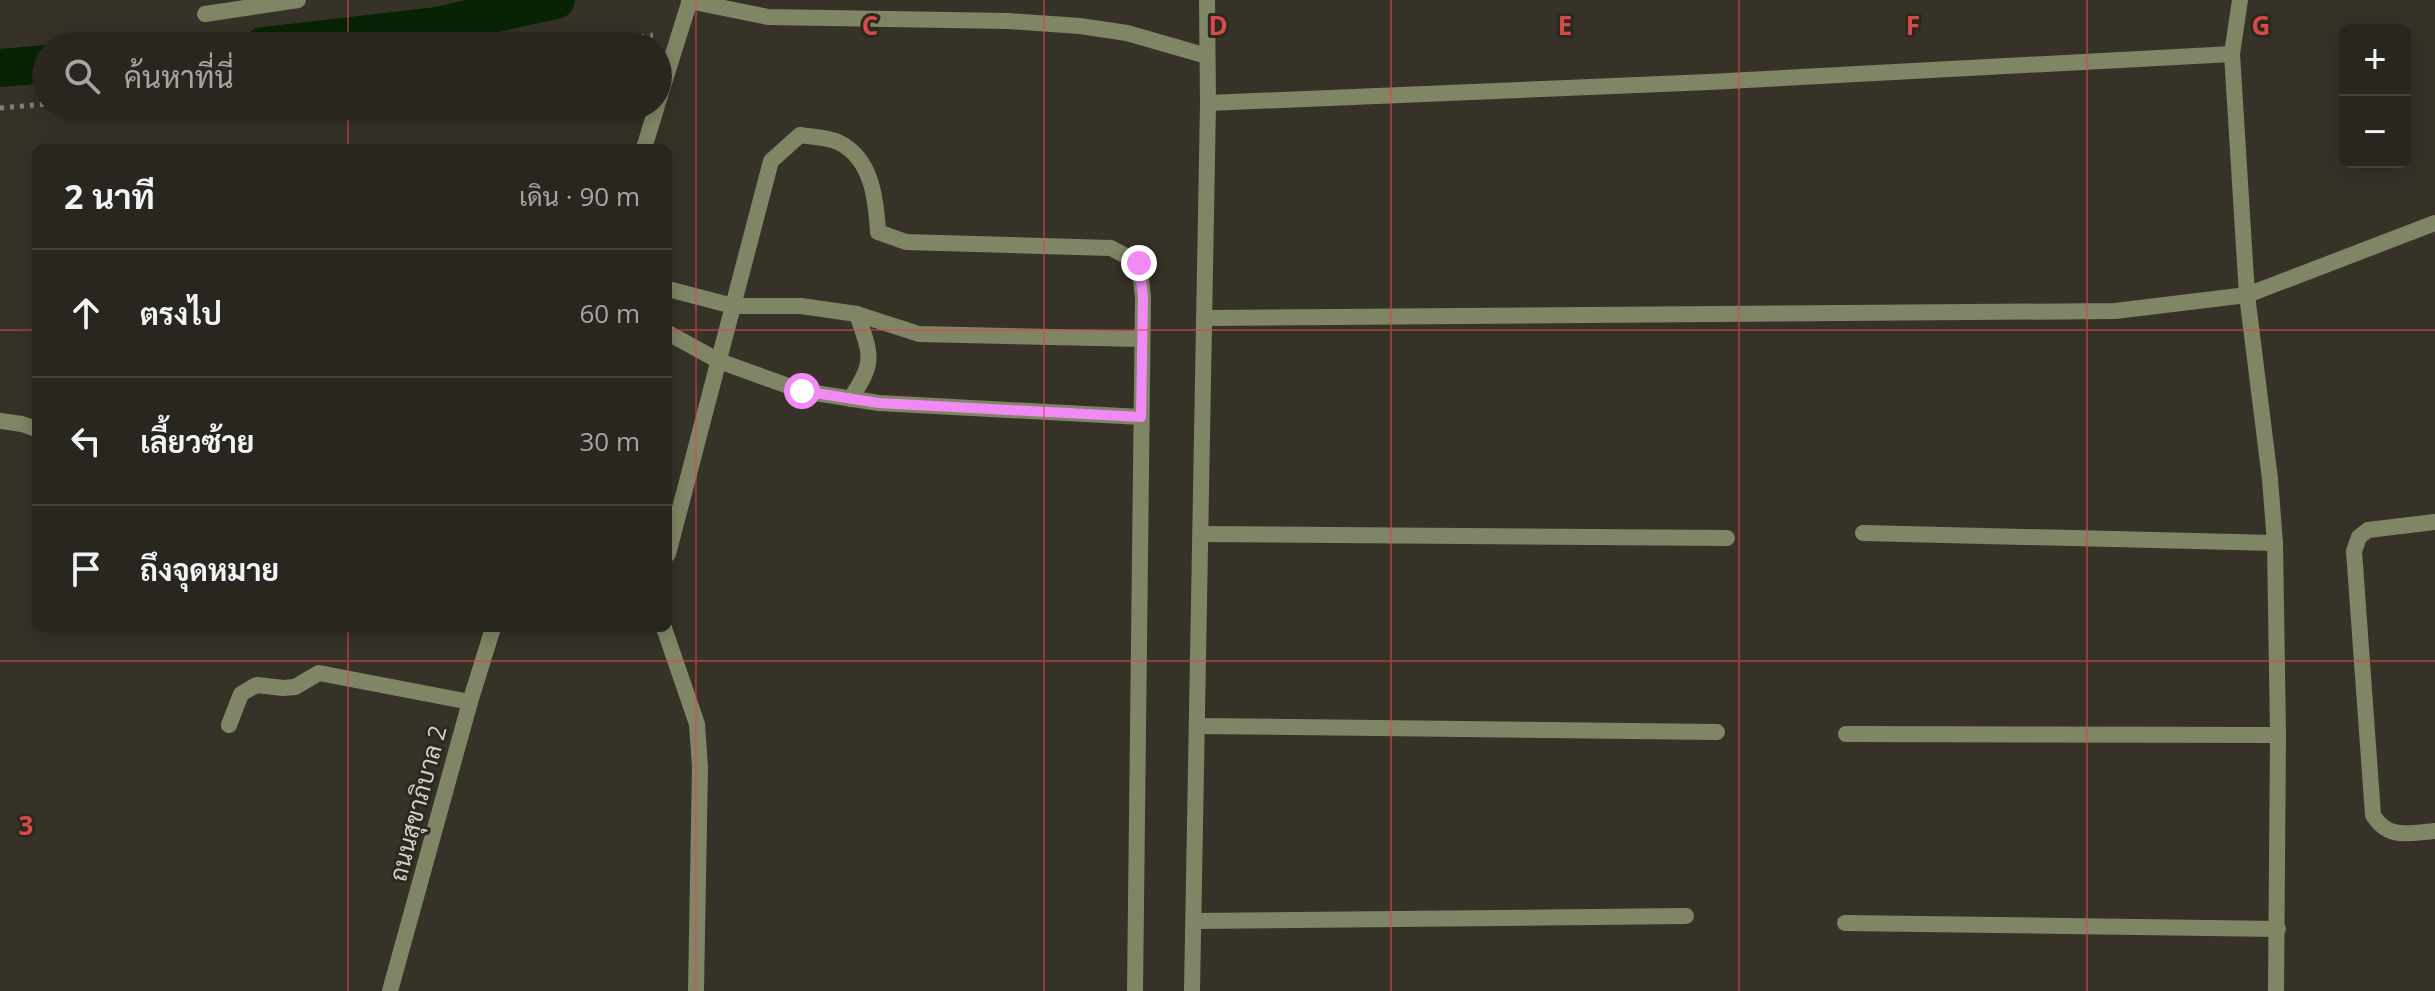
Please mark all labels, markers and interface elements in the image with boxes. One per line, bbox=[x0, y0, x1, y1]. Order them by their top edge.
text: C bbox=[862, 7, 878, 43]
text: D bbox=[1208, 7, 1228, 43]
text: E bbox=[1558, 7, 1572, 43]
text: F bbox=[1906, 7, 1920, 43]
text: G bbox=[2252, 7, 2270, 43]
map controls bbox=[2339, 24, 2411, 168]
button: + bbox=[2339, 24, 2411, 96]
search box bbox=[32, 32, 672, 120]
icon: search bbox=[60, 54, 104, 98]
text: ค้นหาที่นี่ bbox=[124, 56, 234, 97]
button: − bbox=[2339, 96, 2411, 168]
text: 2 นาที bbox=[64, 173, 155, 219]
text: เดิน · 90 m bbox=[519, 178, 640, 214]
route end bbox=[1121, 245, 1157, 281]
icon: ahead bbox=[64, 291, 108, 335]
text: ตรงไป bbox=[140, 293, 222, 334]
text: 60 m bbox=[579, 295, 640, 331]
route start bbox=[784, 373, 820, 409]
icon: left bbox=[64, 419, 108, 463]
text: เลี้ยวซ้าย bbox=[140, 421, 254, 462]
text: 30 m bbox=[579, 423, 640, 459]
icon: arrive bbox=[64, 547, 108, 591]
text: ถึงจุดหมาย bbox=[140, 549, 279, 590]
street label: ถนนสุขาภิบาล 2 bbox=[380, 721, 455, 885]
text: 3 bbox=[19, 807, 33, 843]

